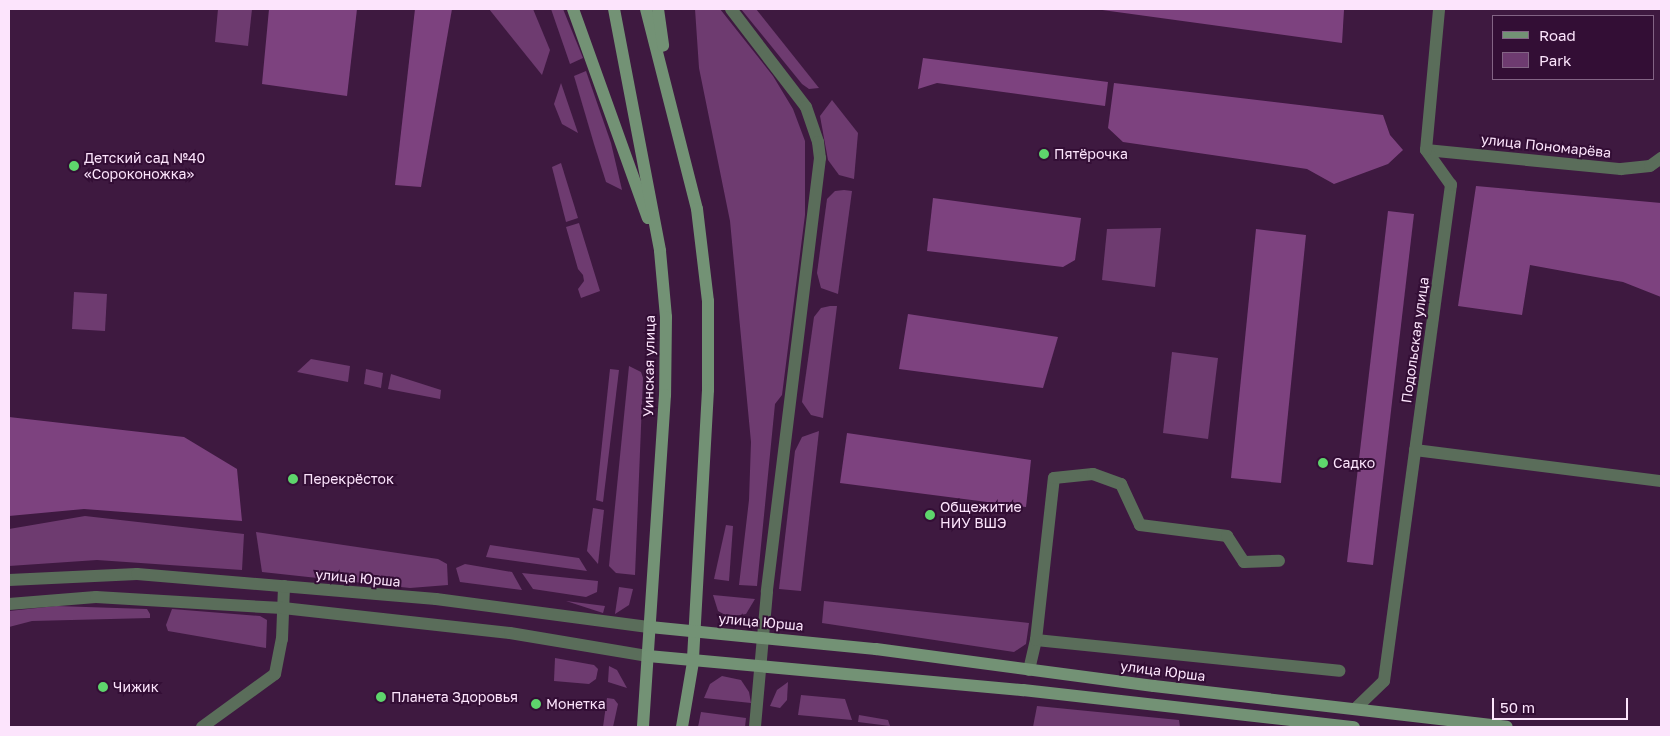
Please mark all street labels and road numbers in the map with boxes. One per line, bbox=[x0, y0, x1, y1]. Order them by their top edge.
street label: улица Пономарёва bbox=[1480, 131, 1612, 161]
street label: Подольская улица bbox=[1398, 276, 1432, 404]
street label: Уинская улица bbox=[640, 315, 658, 417]
street label: улица Юрша bbox=[315, 566, 401, 590]
street label: улица Юрша bbox=[718, 610, 804, 634]
street label: улица Юрша bbox=[1119, 657, 1207, 685]

